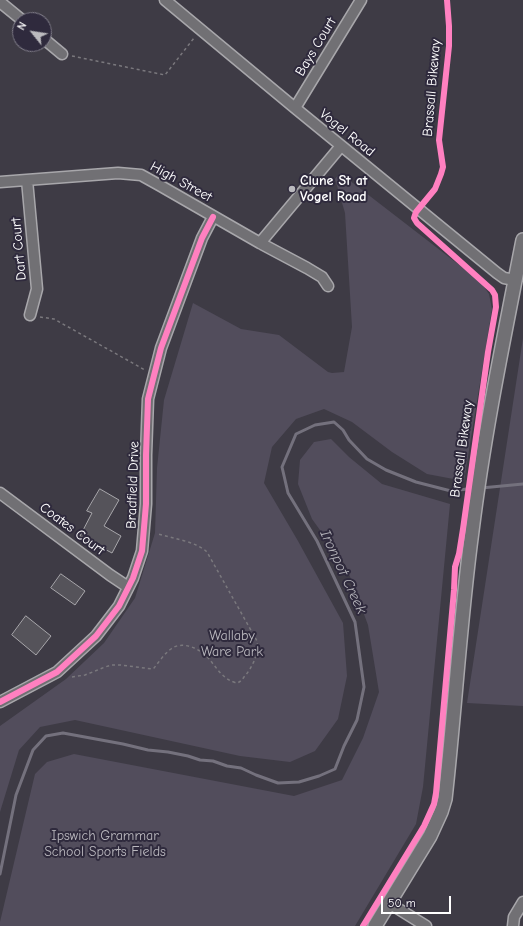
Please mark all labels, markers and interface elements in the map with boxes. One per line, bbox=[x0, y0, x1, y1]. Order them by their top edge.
north arrow bbox=[12, 12, 52, 52]
street label: Bays Court bbox=[292, 15, 340, 79]
text: N bbox=[15, 20, 29, 33]
street label: Brassall Bikeway bbox=[419, 39, 445, 137]
street label: Vogel Road bbox=[316, 106, 378, 160]
street label: High Street bbox=[147, 158, 215, 206]
place label: Clune St at Vogel Road bbox=[300, 173, 367, 206]
marker: Clune St at Vogel Road bbox=[287, 184, 297, 194]
street label: Dart Court bbox=[8, 217, 30, 281]
street label: Brassall Bikeway bbox=[447, 399, 477, 499]
street label: Bradfield Drive bbox=[123, 441, 143, 529]
street label: Coates Court bbox=[36, 499, 108, 559]
water label: Ironpot Creek bbox=[316, 527, 370, 617]
park label: Wallaby Ware Park bbox=[201, 628, 263, 660]
park label: Ipswich Grammar School Sports Fields bbox=[44, 828, 166, 860]
scale bar bbox=[383, 888, 453, 914]
text: 50 m bbox=[388, 896, 416, 910]

